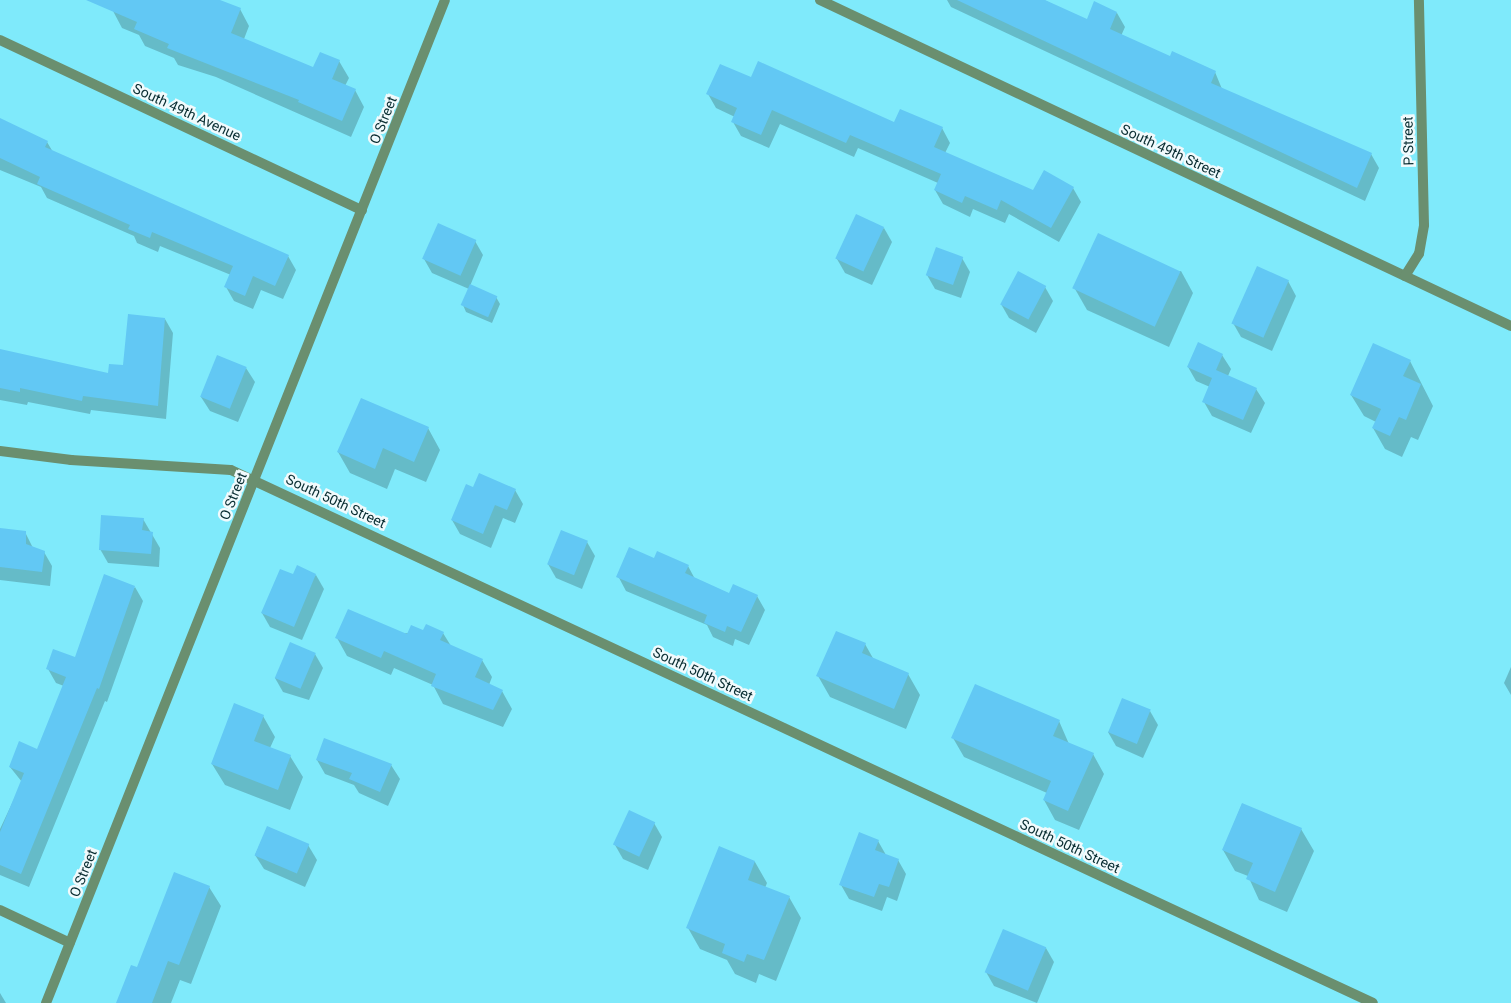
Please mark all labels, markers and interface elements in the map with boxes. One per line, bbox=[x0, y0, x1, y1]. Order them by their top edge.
street label: South 49th Avenue bbox=[130, 80, 244, 144]
street label: O Street bbox=[366, 94, 400, 146]
street label: P Street bbox=[1399, 116, 1417, 166]
street label: South 49th Street bbox=[1118, 121, 1224, 181]
street label: O Street bbox=[216, 470, 250, 522]
street label: South 50th Street bbox=[283, 471, 389, 531]
street label: South 50th Street bbox=[650, 644, 756, 704]
street label: South 50th Street bbox=[1017, 816, 1123, 876]
street label: O Street bbox=[66, 847, 100, 899]

